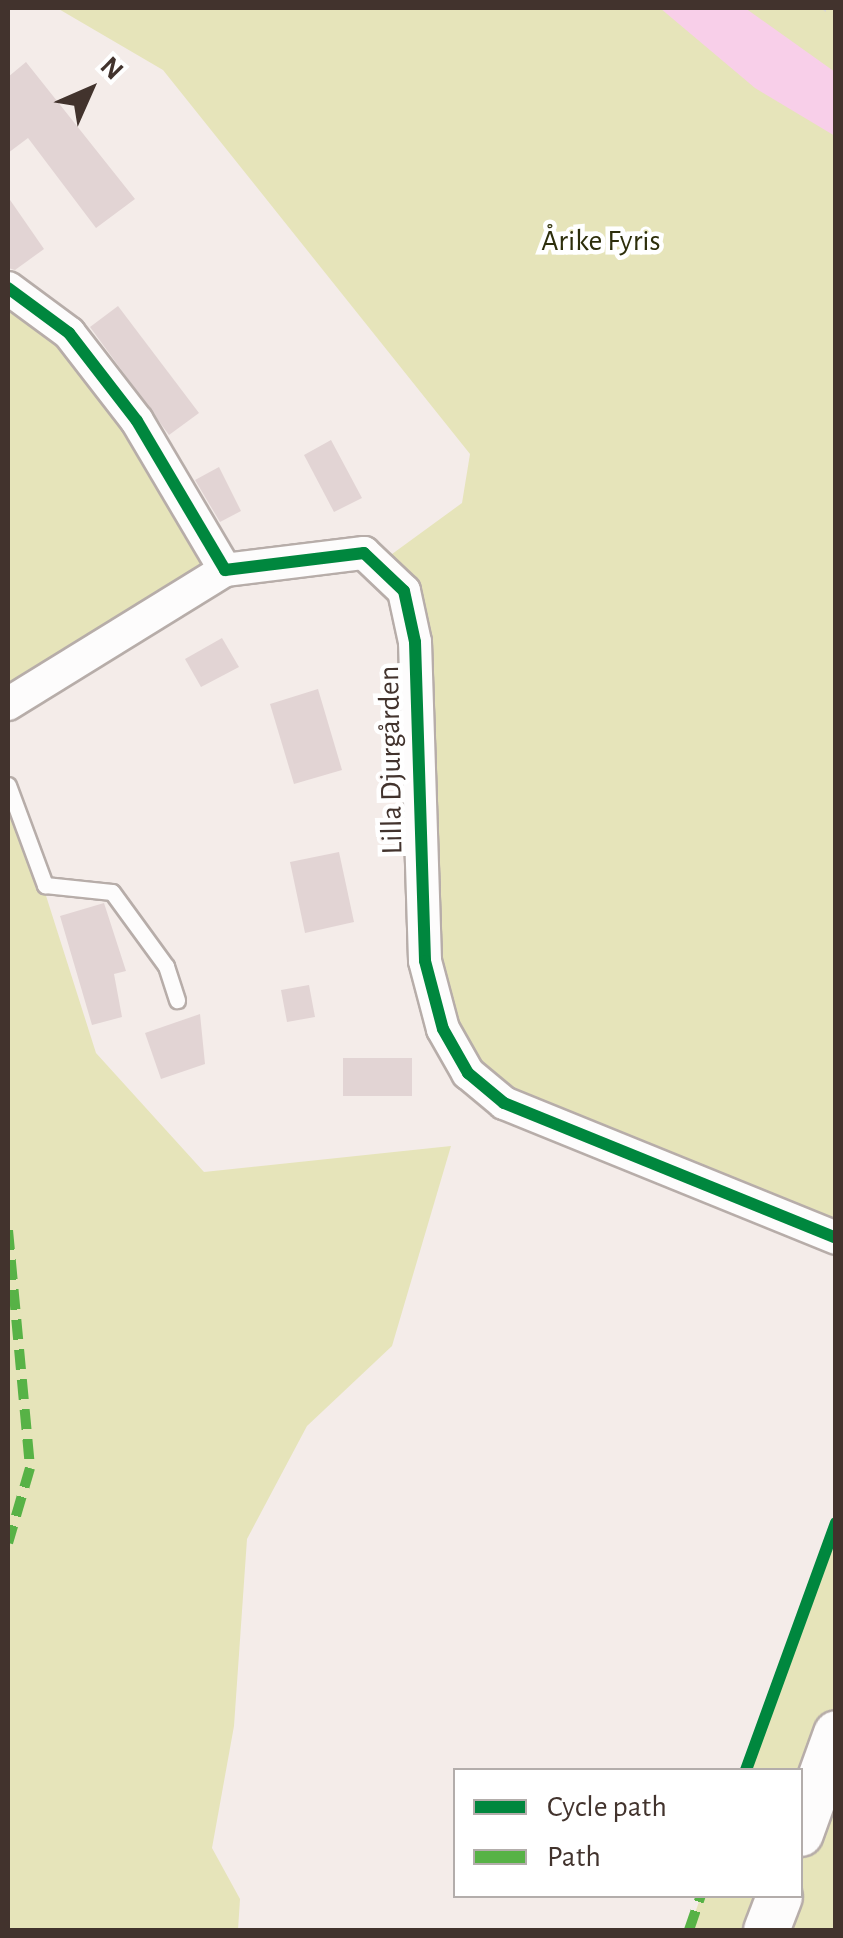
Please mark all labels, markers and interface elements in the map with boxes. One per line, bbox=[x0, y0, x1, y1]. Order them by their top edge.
north arrow bbox=[40, 40, 140, 140]
text: N bbox=[94, 52, 128, 86]
park label: Årike Fyris bbox=[541, 223, 661, 259]
street label: Lilla Djurgården bbox=[371, 665, 411, 855]
legend bbox=[453, 1768, 803, 1898]
text: Cycle path bbox=[547, 1792, 667, 1822]
text: Path bbox=[547, 1842, 601, 1872]

